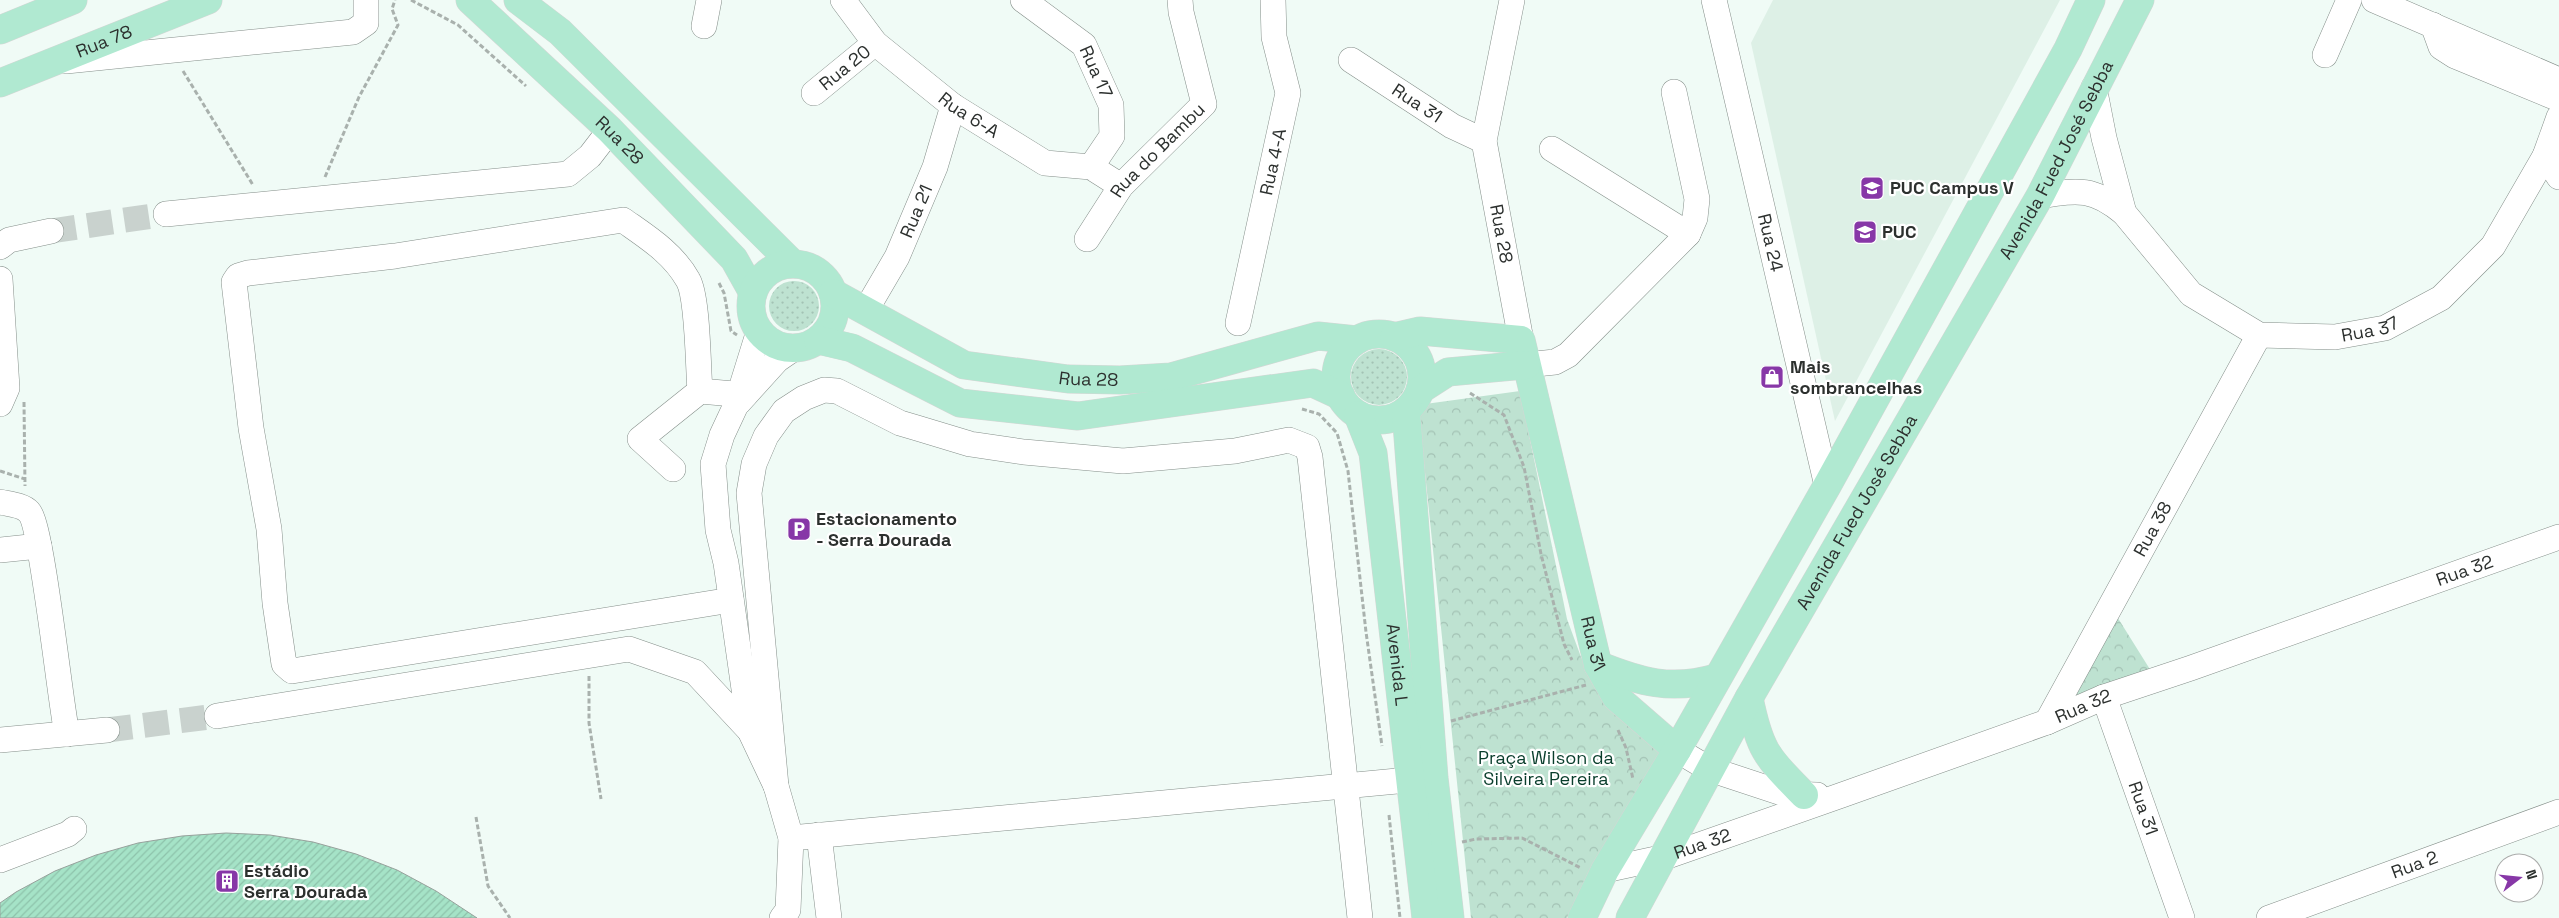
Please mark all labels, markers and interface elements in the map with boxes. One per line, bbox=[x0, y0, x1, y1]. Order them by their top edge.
street label: Rua 78 bbox=[72, 19, 135, 63]
street label: Rua 20 bbox=[814, 39, 875, 95]
street label: Rua 17 bbox=[1075, 42, 1118, 101]
street label: Avenida Fued José Sebba bbox=[1994, 56, 2118, 263]
street label: Rua 31 bbox=[1388, 78, 1447, 128]
street label: Rua 6-A bbox=[934, 87, 1004, 143]
street label: Rua do Bambu bbox=[1105, 98, 1210, 202]
street label: Rua 28 bbox=[591, 110, 649, 169]
street label: Rua 4-A bbox=[1254, 126, 1291, 197]
school or university icon: PUC Campus V bbox=[1859, 175, 1885, 201]
place label: PUC Campus V bbox=[1890, 176, 2014, 199]
street label: Rua 21 bbox=[894, 181, 937, 241]
street label: Rua 28 bbox=[1485, 202, 1518, 265]
street label: Rua 24 bbox=[1753, 211, 1789, 274]
school or university icon: PUC bbox=[1852, 219, 1878, 245]
place label: PUC bbox=[1882, 220, 1917, 243]
street label: Rua 37 bbox=[2339, 311, 2403, 347]
place label: Mais sombrancelhas bbox=[1790, 355, 1922, 399]
shop icon: Mais sombrancelhas bbox=[1759, 364, 1785, 390]
street label: Rua 28 bbox=[1057, 366, 1119, 391]
street label: Avenida Fued José Sebba bbox=[1791, 410, 1922, 614]
street label: Rua 38 bbox=[2128, 497, 2177, 560]
place label: Estacionamento - Serra Dourada bbox=[816, 507, 957, 551]
parking icon: Estacionamento - Serra Dourada bbox=[786, 516, 812, 542]
street label: Rua 32 bbox=[2433, 549, 2496, 591]
street label: Rua 31 bbox=[1576, 614, 1611, 675]
street label: Avenida L bbox=[1382, 622, 1414, 707]
street label: Rua 32 bbox=[2051, 683, 2114, 728]
park label: Praça Wilson da Silveira Pereira bbox=[1478, 746, 1614, 790]
street label: Rua 31 bbox=[2124, 778, 2164, 838]
street label: Rua 32 bbox=[1671, 823, 1734, 864]
street label: Rua 2 bbox=[2388, 845, 2441, 883]
north arrow bbox=[2494, 853, 2544, 903]
place label: Estádio Serra Dourada bbox=[244, 859, 368, 903]
text: N bbox=[2522, 867, 2541, 881]
building icon: Estádio Serra Dourada bbox=[214, 868, 240, 894]

